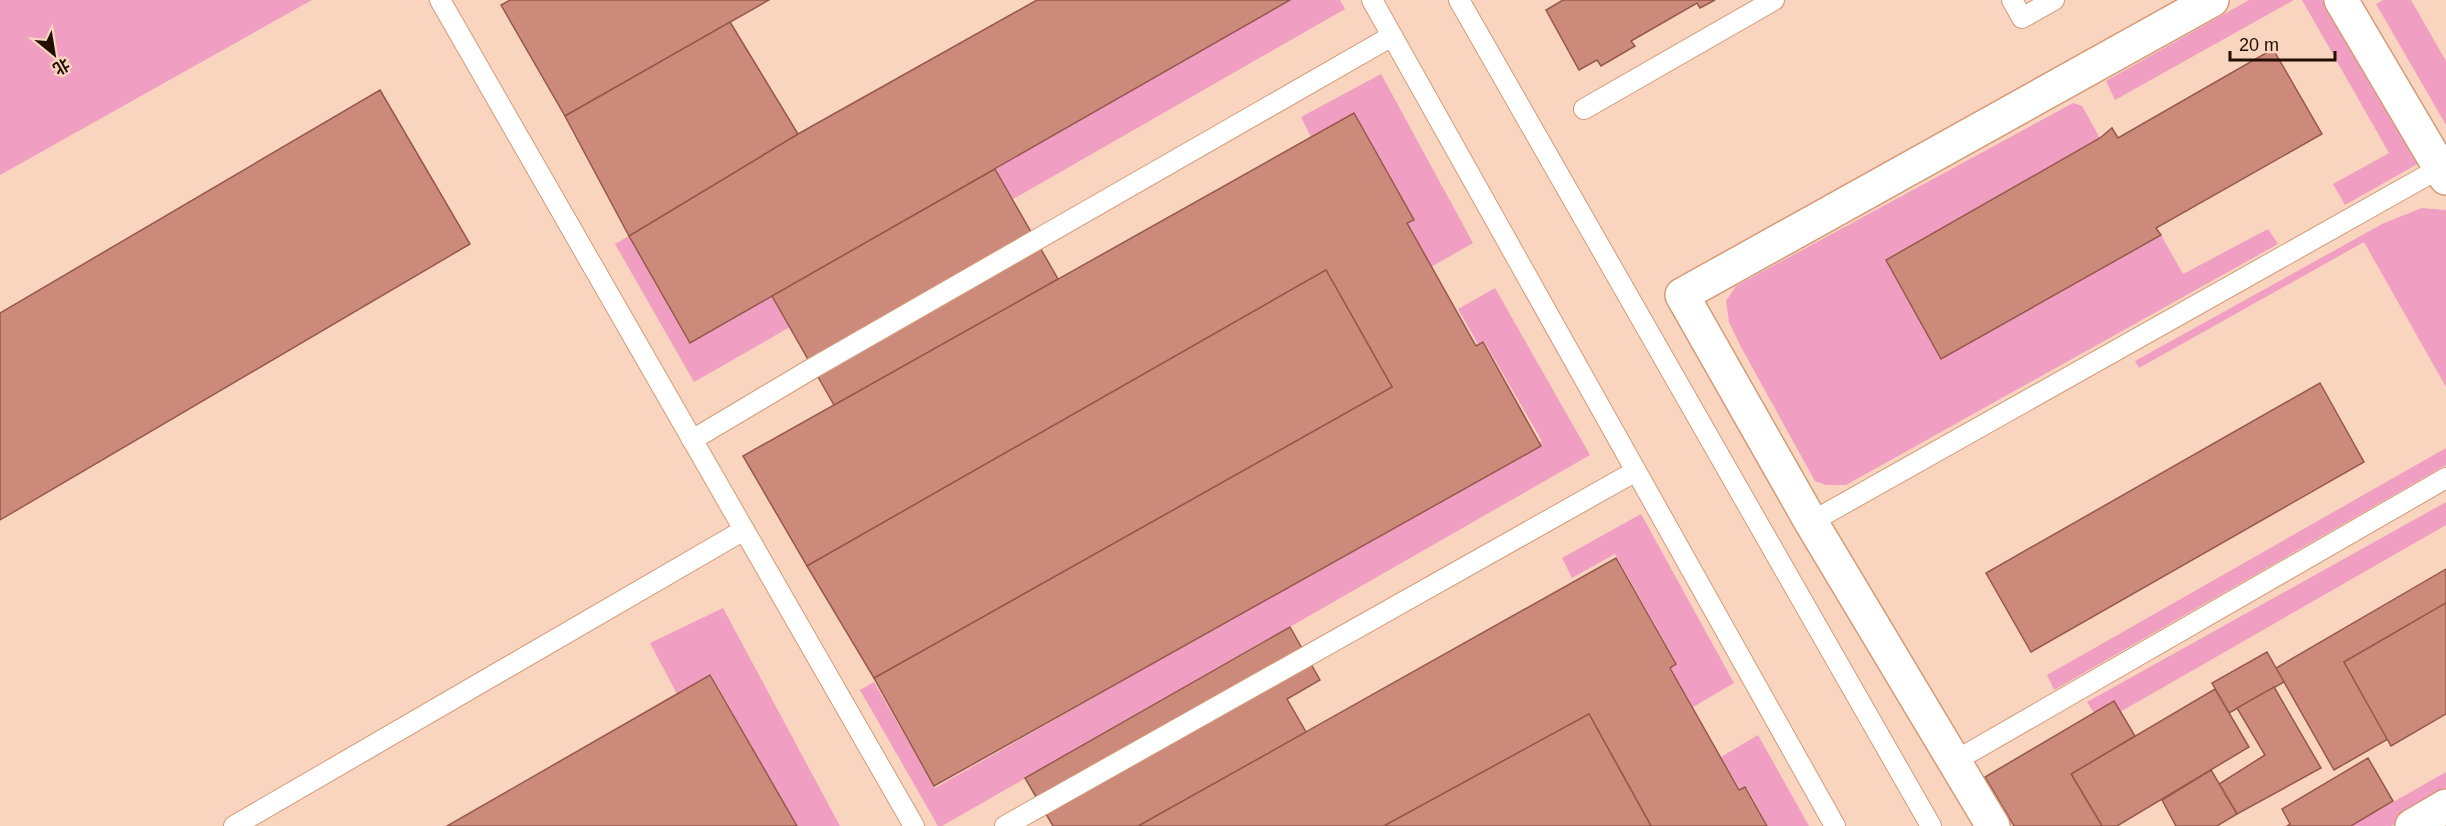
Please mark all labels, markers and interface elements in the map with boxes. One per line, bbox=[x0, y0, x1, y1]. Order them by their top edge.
north arrow bbox=[24, 24, 84, 84]
scale bar bbox=[2230, 24, 2335, 62]
text: 20 m bbox=[2239, 35, 2279, 55]
text: 北 bbox=[50, 55, 72, 78]

